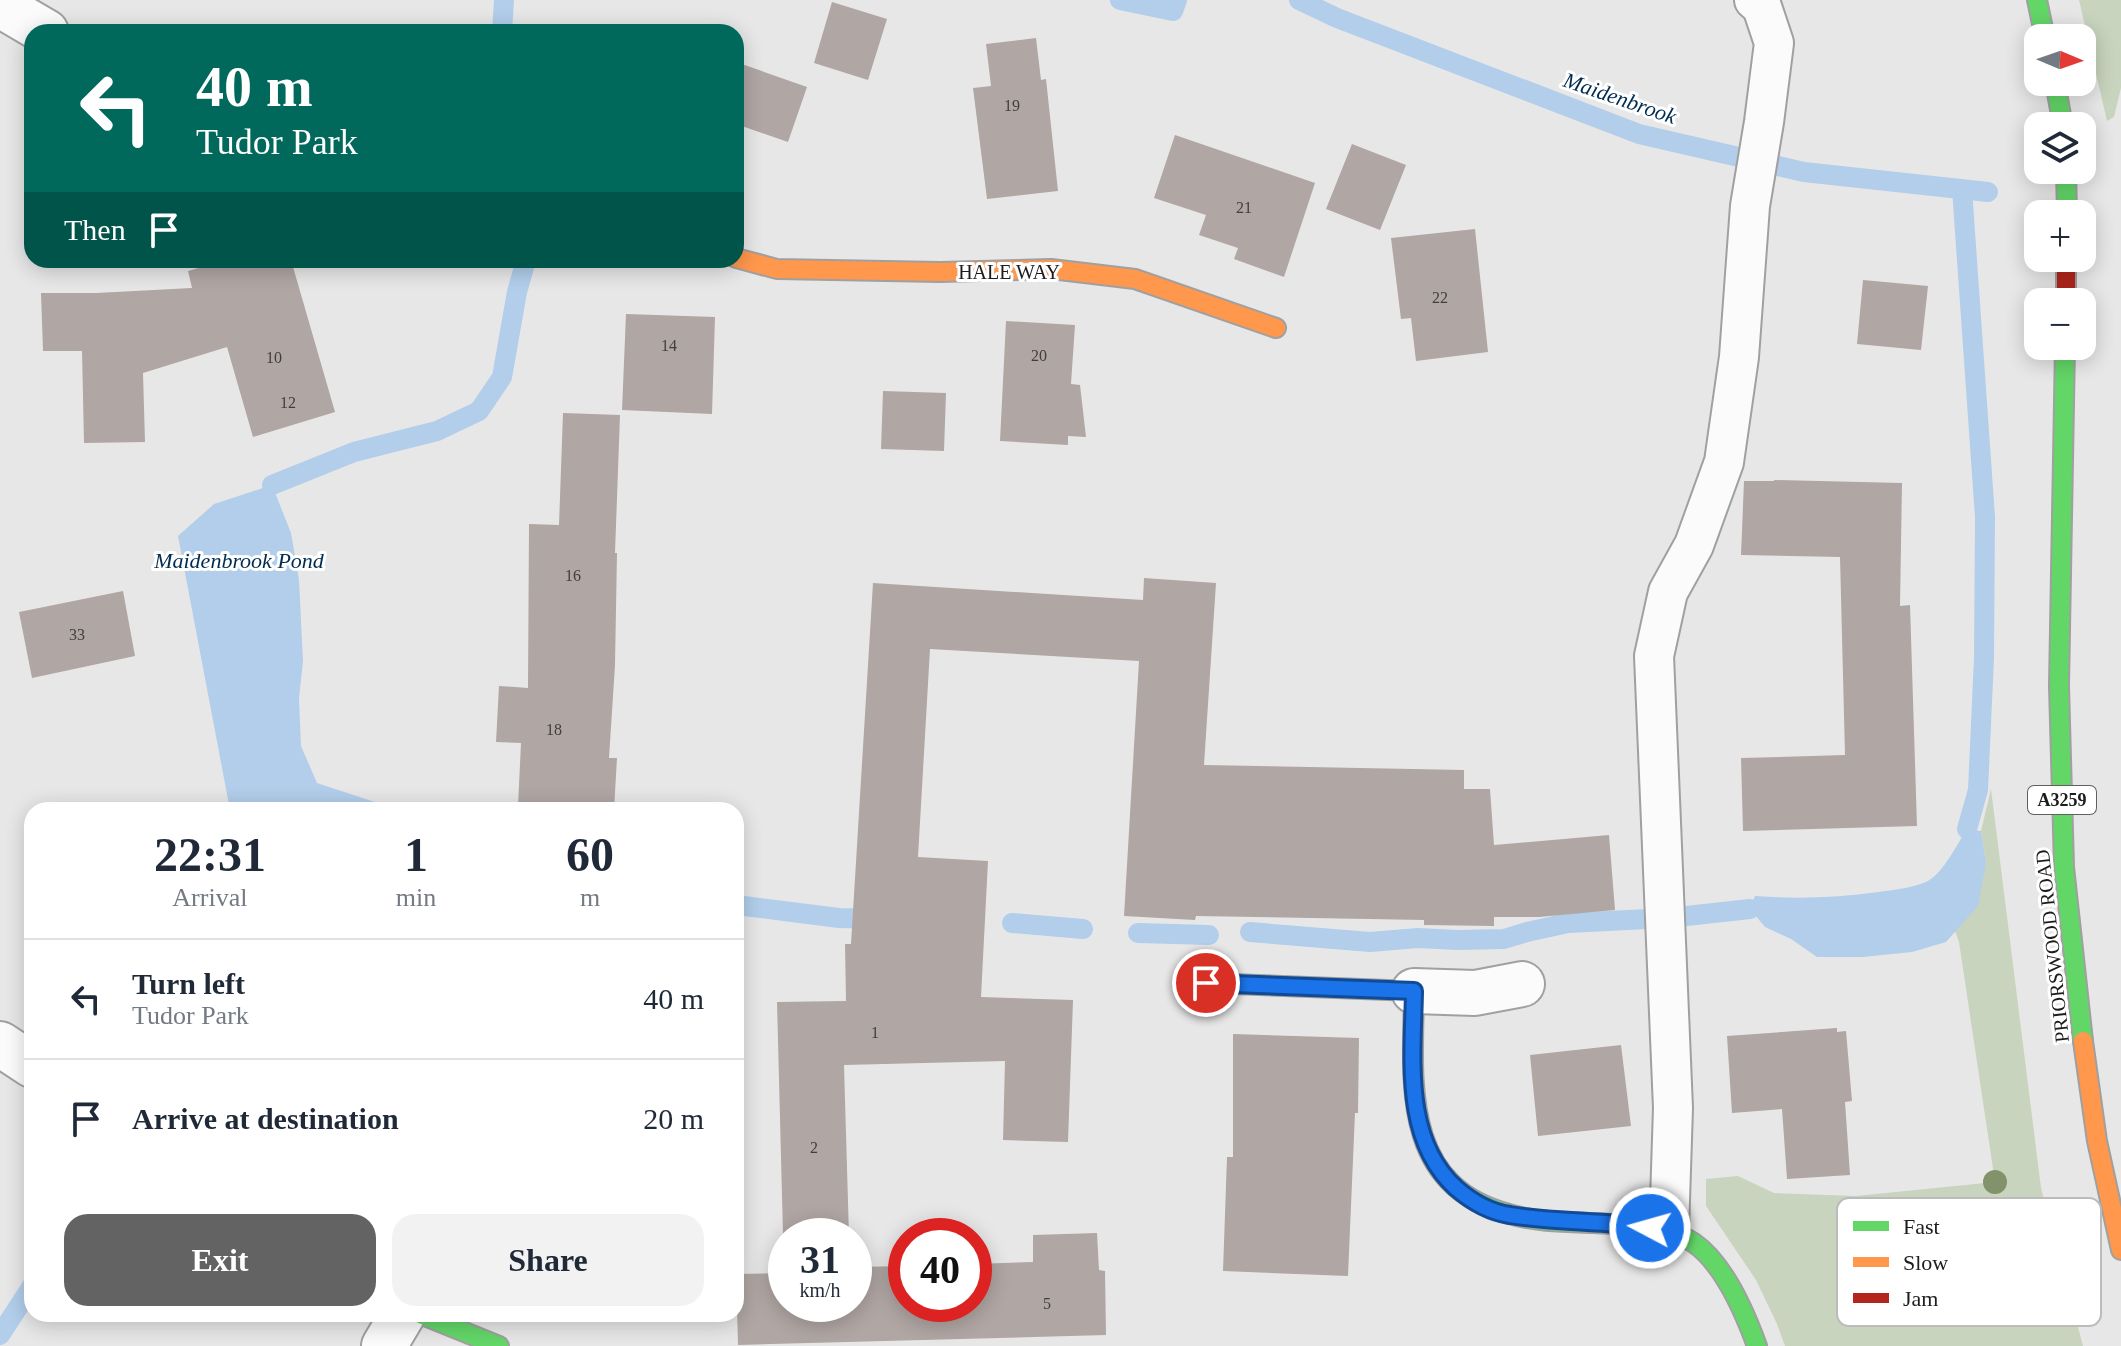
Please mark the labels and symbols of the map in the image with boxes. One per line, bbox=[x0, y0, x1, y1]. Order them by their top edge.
north arrow bbox=[2024, 24, 2096, 96]
water label: Maidenbrook bbox=[1559, 67, 1681, 129]
house number: 19 bbox=[1004, 97, 1020, 114]
house number: 21 bbox=[1236, 199, 1252, 216]
street label: HALE WAY bbox=[958, 261, 1060, 283]
house number: 22 bbox=[1432, 289, 1448, 306]
house number: 14 bbox=[661, 337, 677, 354]
house number: 20 bbox=[1031, 347, 1047, 364]
house number: 10 bbox=[266, 349, 282, 366]
house number: 12 bbox=[280, 394, 296, 411]
water label: Maidenbrook Pond bbox=[153, 548, 325, 573]
house number: 16 bbox=[565, 567, 581, 584]
house number: 33 bbox=[69, 626, 85, 643]
house number: 18 bbox=[546, 721, 562, 738]
road number: A3259 bbox=[2028, 786, 2096, 814]
street label: PRIORSWOOD ROAD bbox=[2031, 848, 2073, 1044]
pin bbox=[1172, 949, 1240, 1017]
house number: 1 bbox=[871, 1024, 879, 1041]
house number: 2 bbox=[810, 1139, 818, 1156]
position arrow bbox=[1608, 1186, 1692, 1270]
legend bbox=[1837, 1198, 2101, 1326]
text: Fast bbox=[1903, 1214, 1940, 1239]
speed limit sign: 40 bbox=[888, 1218, 992, 1322]
text: Slow bbox=[1903, 1250, 1948, 1275]
text: Jam bbox=[1903, 1286, 1938, 1311]
house number: 5 bbox=[1043, 1295, 1051, 1312]

